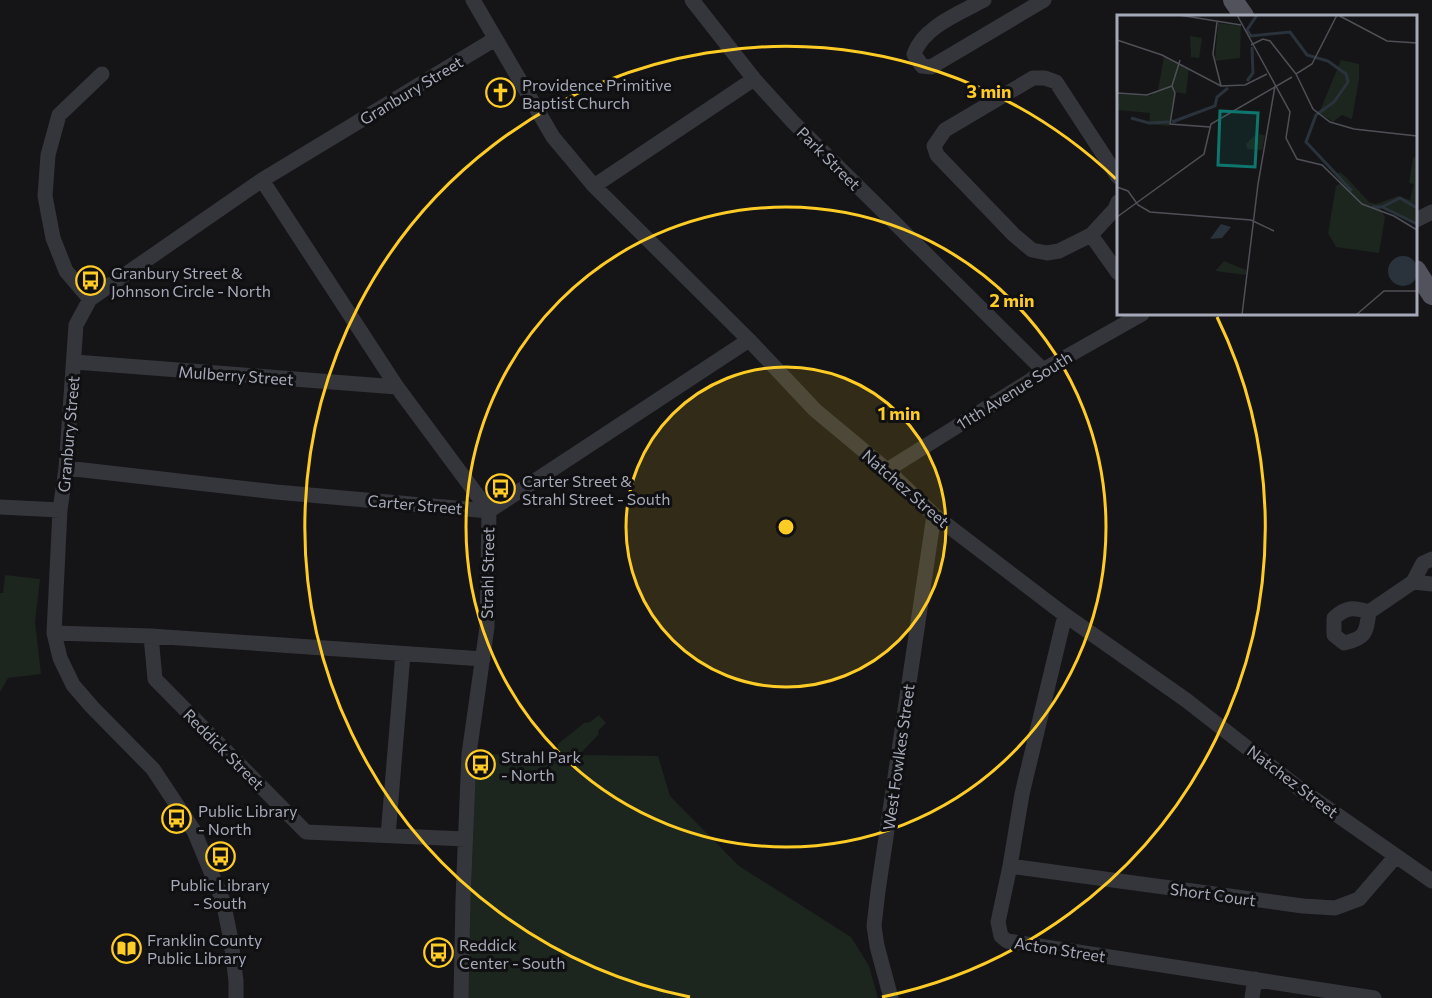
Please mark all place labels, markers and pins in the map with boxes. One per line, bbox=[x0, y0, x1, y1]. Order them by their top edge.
place label: Providence Primitive Baptist Church bbox=[522, 75, 672, 112]
church icon: Providence Primitive Baptist Church bbox=[485, 77, 517, 109]
place label: Granbury Street & Johnson Circle - North bbox=[111, 263, 271, 300]
bus stop icon: Granbury Street & Johnson Circle - North bbox=[74, 265, 106, 297]
place label: Carter Street & Strahl Street - South bbox=[522, 471, 670, 508]
bus stop icon: Carter Street & Strahl Street - South bbox=[485, 473, 517, 505]
centre of rings bbox=[776, 517, 796, 537]
place label: Strahl Park - North bbox=[501, 747, 581, 784]
bus stop icon: Strahl Park - North bbox=[464, 749, 496, 781]
place label: Public Library - North bbox=[198, 801, 298, 838]
bus stop icon: Public Library - North bbox=[161, 803, 193, 835]
bus stop icon: Public Library - South bbox=[204, 840, 236, 872]
place label: Public Library - South bbox=[170, 875, 270, 912]
place label: Franklin County Public Library bbox=[147, 930, 262, 967]
library icon: Franklin County Public Library bbox=[110, 932, 142, 964]
place label: Reddick Center - South bbox=[459, 935, 565, 972]
bus stop icon: Reddick Center - South bbox=[422, 937, 454, 969]

